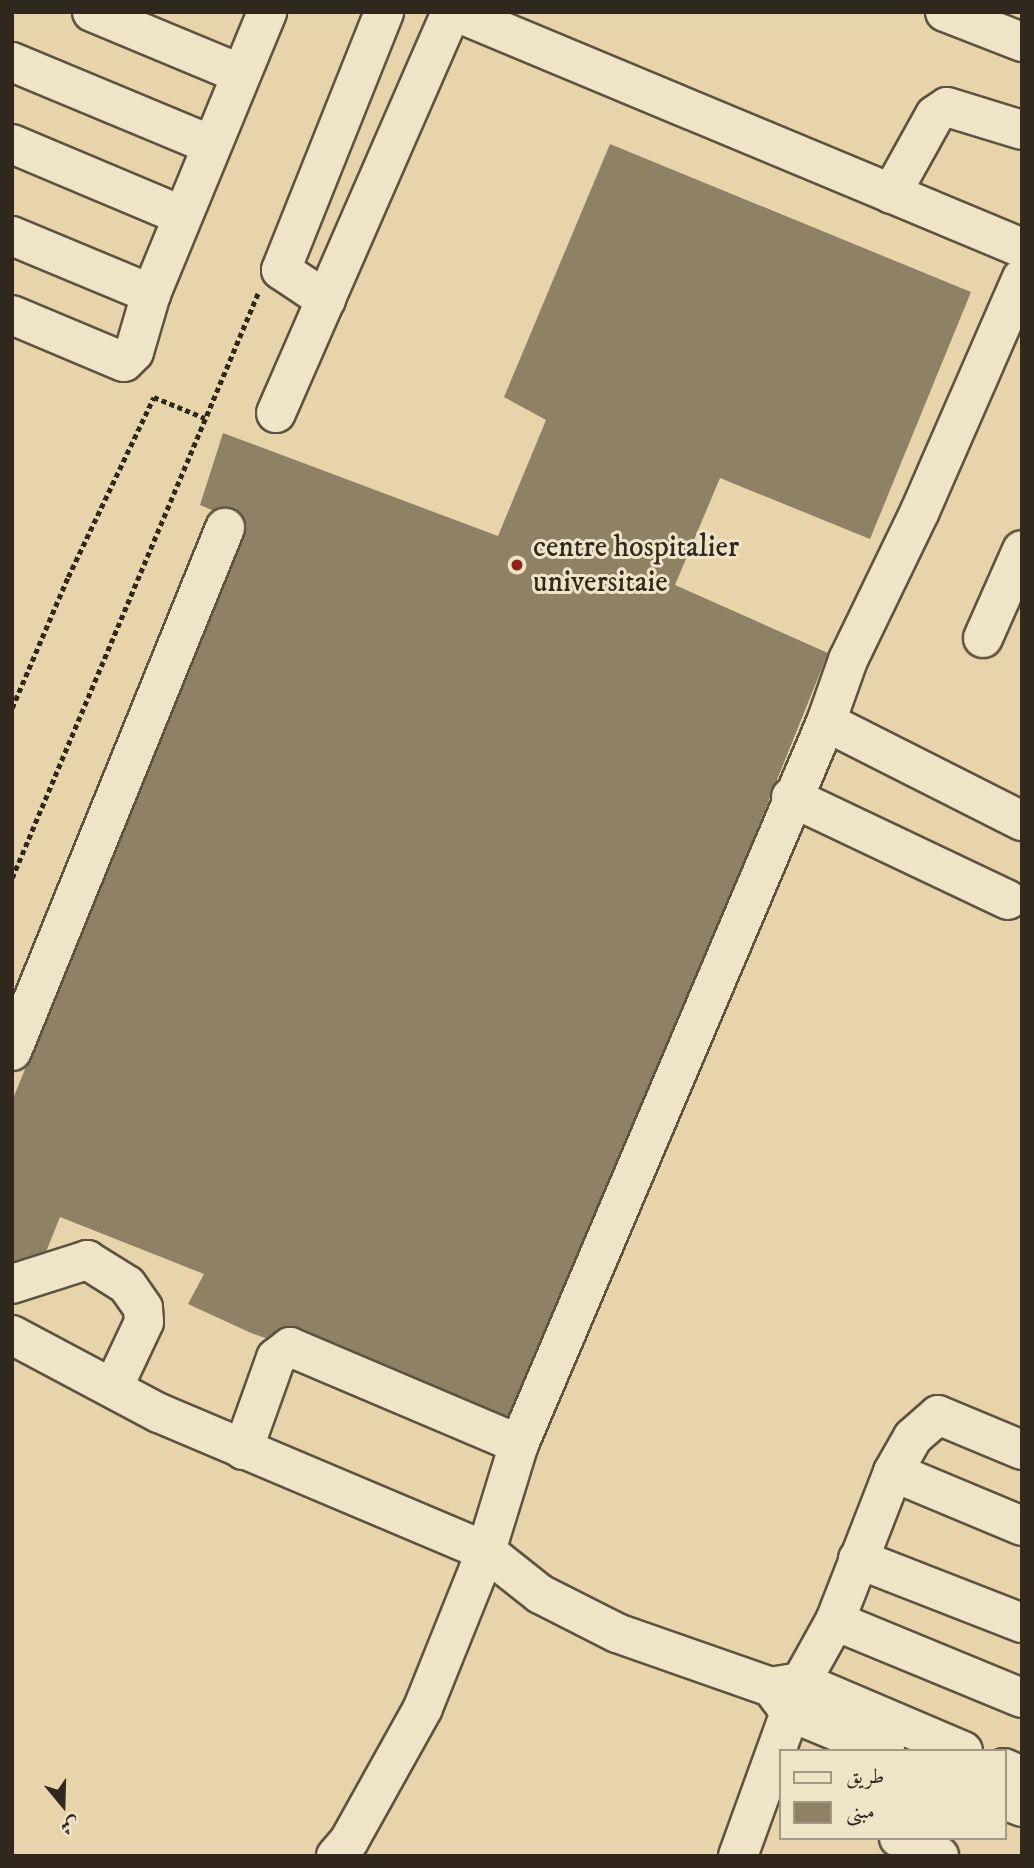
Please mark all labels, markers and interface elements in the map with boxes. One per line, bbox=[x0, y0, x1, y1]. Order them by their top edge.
place label: centre hospitalier universitaie bbox=[533, 530, 739, 600]
marker: centre hospitalier universitaie bbox=[507, 555, 527, 575]
legend bbox=[778, 1749, 1006, 1840]
text: طريق bbox=[846, 1764, 884, 1790]
north arrow bbox=[28, 1770, 98, 1840]
text: مبنى bbox=[846, 1799, 875, 1825]
text: ش bbox=[57, 1811, 83, 1839]

